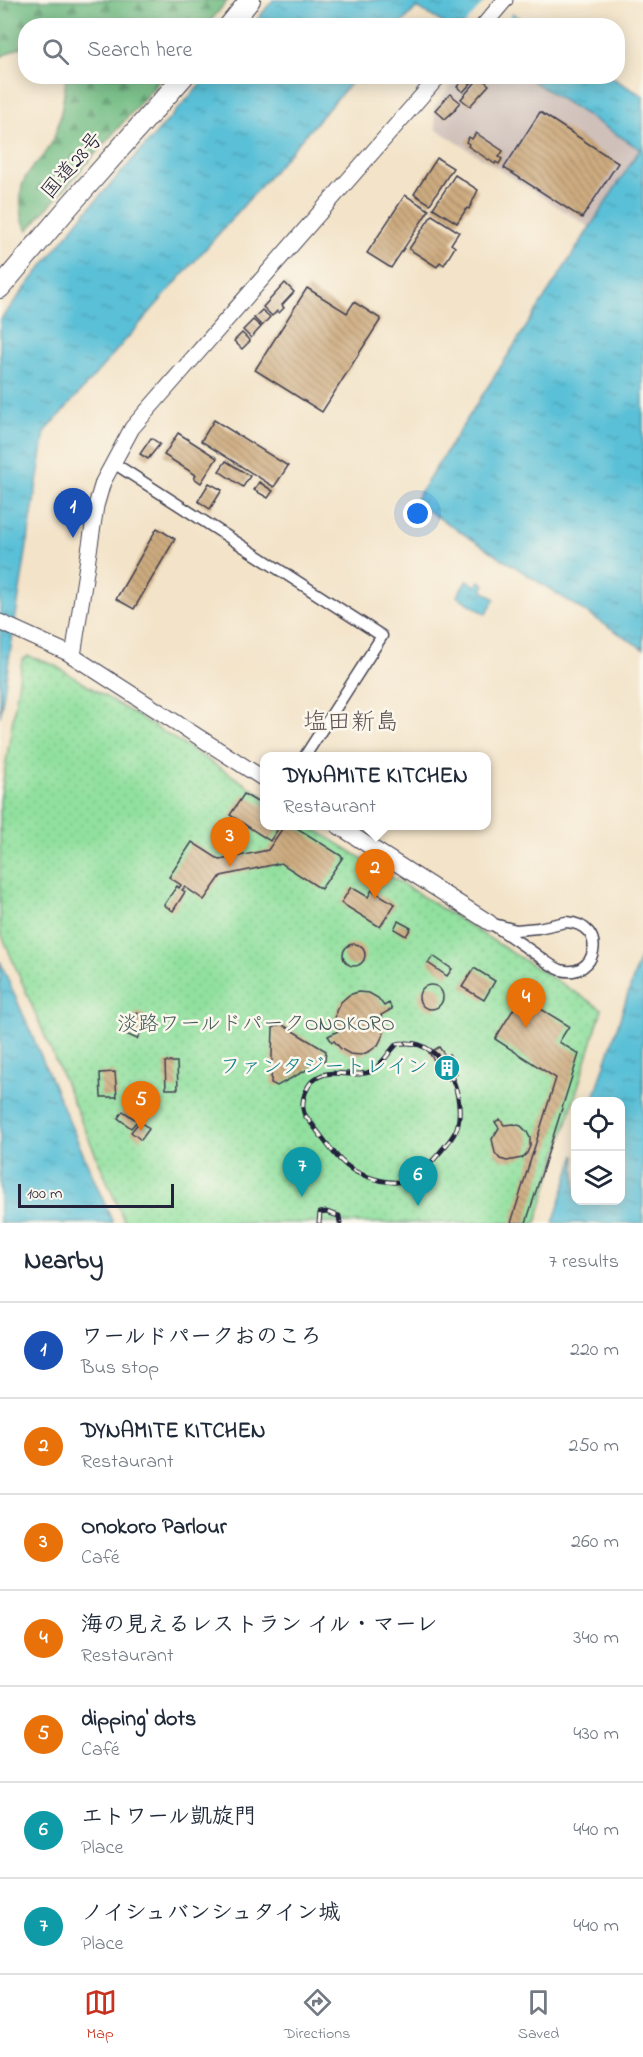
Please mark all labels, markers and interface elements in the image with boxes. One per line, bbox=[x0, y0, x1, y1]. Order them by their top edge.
search box bbox=[18, 18, 625, 84]
icon: search bbox=[39, 35, 72, 68]
text: Search here bbox=[87, 35, 192, 67]
street label: 国道28号 bbox=[35, 125, 111, 207]
pin: 1 bbox=[54, 488, 92, 538]
your location bbox=[403, 499, 432, 528]
district label: 塩田新島 bbox=[303, 706, 399, 741]
popup bbox=[260, 752, 491, 830]
text: DYNAMITE KITCHEN bbox=[283, 761, 468, 793]
text: Restaurant bbox=[283, 793, 376, 822]
pin: 3 bbox=[210, 818, 250, 867]
pin: 2 bbox=[356, 850, 394, 899]
pin: 4 bbox=[506, 978, 546, 1028]
park label: 淡路ワールドパークONOKORO bbox=[117, 1010, 395, 1040]
place label: ファンタジートレイン bbox=[220, 1053, 428, 1083]
building icon: ファンタジートレイン bbox=[432, 1053, 462, 1083]
pin: 5 bbox=[122, 1082, 160, 1131]
map controls bbox=[571, 1097, 625, 1205]
button: locate bbox=[571, 1097, 625, 1151]
pin: 7 bbox=[282, 1148, 322, 1197]
button: layers bbox=[571, 1151, 625, 1205]
pin: 6 bbox=[398, 1156, 438, 1206]
scale bar bbox=[18, 1181, 174, 1208]
text: 100 m bbox=[27, 1182, 62, 1206]
text: Nearby bbox=[24, 1243, 103, 1281]
text: 7 results bbox=[549, 1248, 619, 1277]
text: ワールドパークおのころ bbox=[81, 1322, 322, 1354]
text: 1 bbox=[40, 1336, 47, 1365]
text: 220 m bbox=[570, 1336, 619, 1365]
text: Bus stop bbox=[81, 1354, 159, 1383]
text: DYNAMITE KITCHEN bbox=[81, 1416, 266, 1448]
text: 2 bbox=[39, 1432, 48, 1461]
text: 250 m bbox=[568, 1432, 619, 1461]
text: Restaurant bbox=[81, 1448, 174, 1477]
text: Onokoro Parlour bbox=[81, 1512, 227, 1544]
text: 3 bbox=[39, 1528, 48, 1557]
text: 260 m bbox=[571, 1528, 619, 1557]
text: Café bbox=[81, 1544, 120, 1573]
text: 海の見えるレストラン イル・マーレ bbox=[81, 1610, 438, 1642]
text: 4 bbox=[39, 1624, 48, 1653]
text: 340 m bbox=[573, 1624, 619, 1653]
text: Restaurant bbox=[81, 1642, 174, 1671]
text: dipping' dots bbox=[81, 1704, 196, 1736]
text: 5 bbox=[38, 1720, 49, 1749]
text: 430 m bbox=[573, 1720, 619, 1749]
text: Café bbox=[81, 1736, 120, 1765]
text: エトワール凱旋門 bbox=[81, 1802, 256, 1834]
text: 6 bbox=[39, 1816, 48, 1845]
text: 440 m bbox=[573, 1816, 619, 1845]
text: Place bbox=[81, 1834, 123, 1863]
text: ノイシュバンシュタイン城 bbox=[81, 1898, 340, 1930]
text: 7 bbox=[39, 1912, 48, 1941]
text: 440 m bbox=[573, 1912, 619, 1941]
text: Place bbox=[81, 1930, 123, 1959]
tab: Map bbox=[84, 1986, 117, 2046]
tab: Directions bbox=[284, 1986, 350, 2046]
tab: Saved bbox=[518, 1986, 559, 2046]

